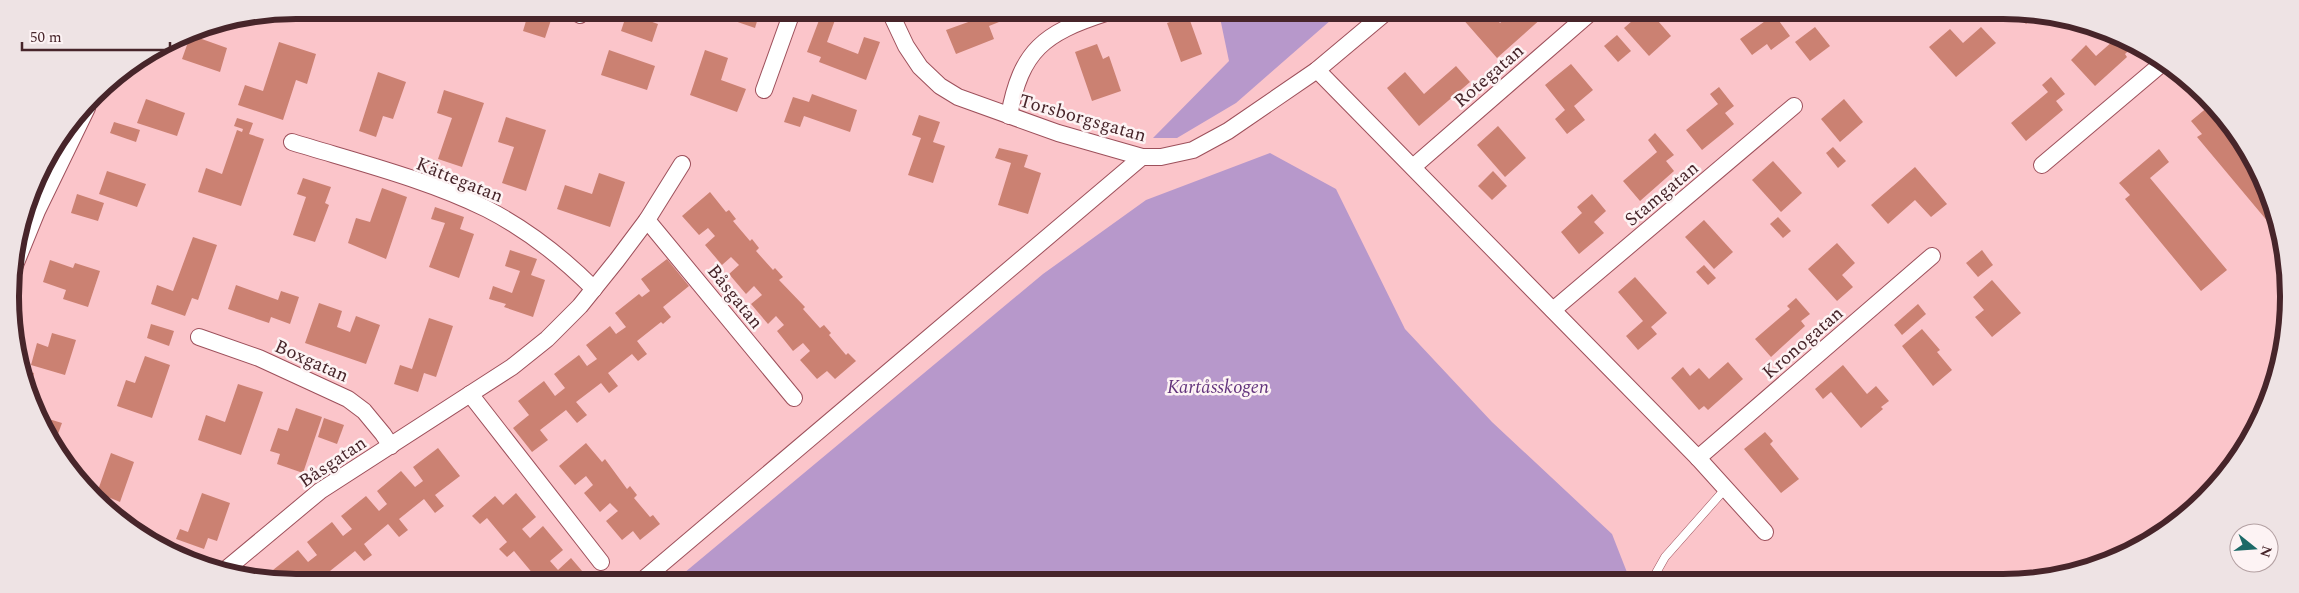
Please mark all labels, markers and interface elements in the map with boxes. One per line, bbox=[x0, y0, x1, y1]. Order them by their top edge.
scale bar bbox=[22, 20, 170, 52]
text: 50 m bbox=[30, 26, 62, 49]
street label: Rotegatan bbox=[1447, 37, 1531, 115]
street label: Torsborgsgatan bbox=[1016, 86, 1150, 150]
street label: Kättegatan bbox=[411, 150, 507, 211]
street label: Stamgatan bbox=[1619, 154, 1705, 234]
street label: Båsgatan bbox=[700, 258, 770, 336]
street label: Kronogatan bbox=[1756, 300, 1850, 387]
street label: Boxgatan bbox=[270, 332, 353, 391]
park label: Kartåsskogen bbox=[1167, 373, 1269, 402]
street label: Båsgatan bbox=[293, 429, 373, 496]
north arrow bbox=[2229, 523, 2279, 573]
text: N bbox=[2254, 543, 2278, 560]

